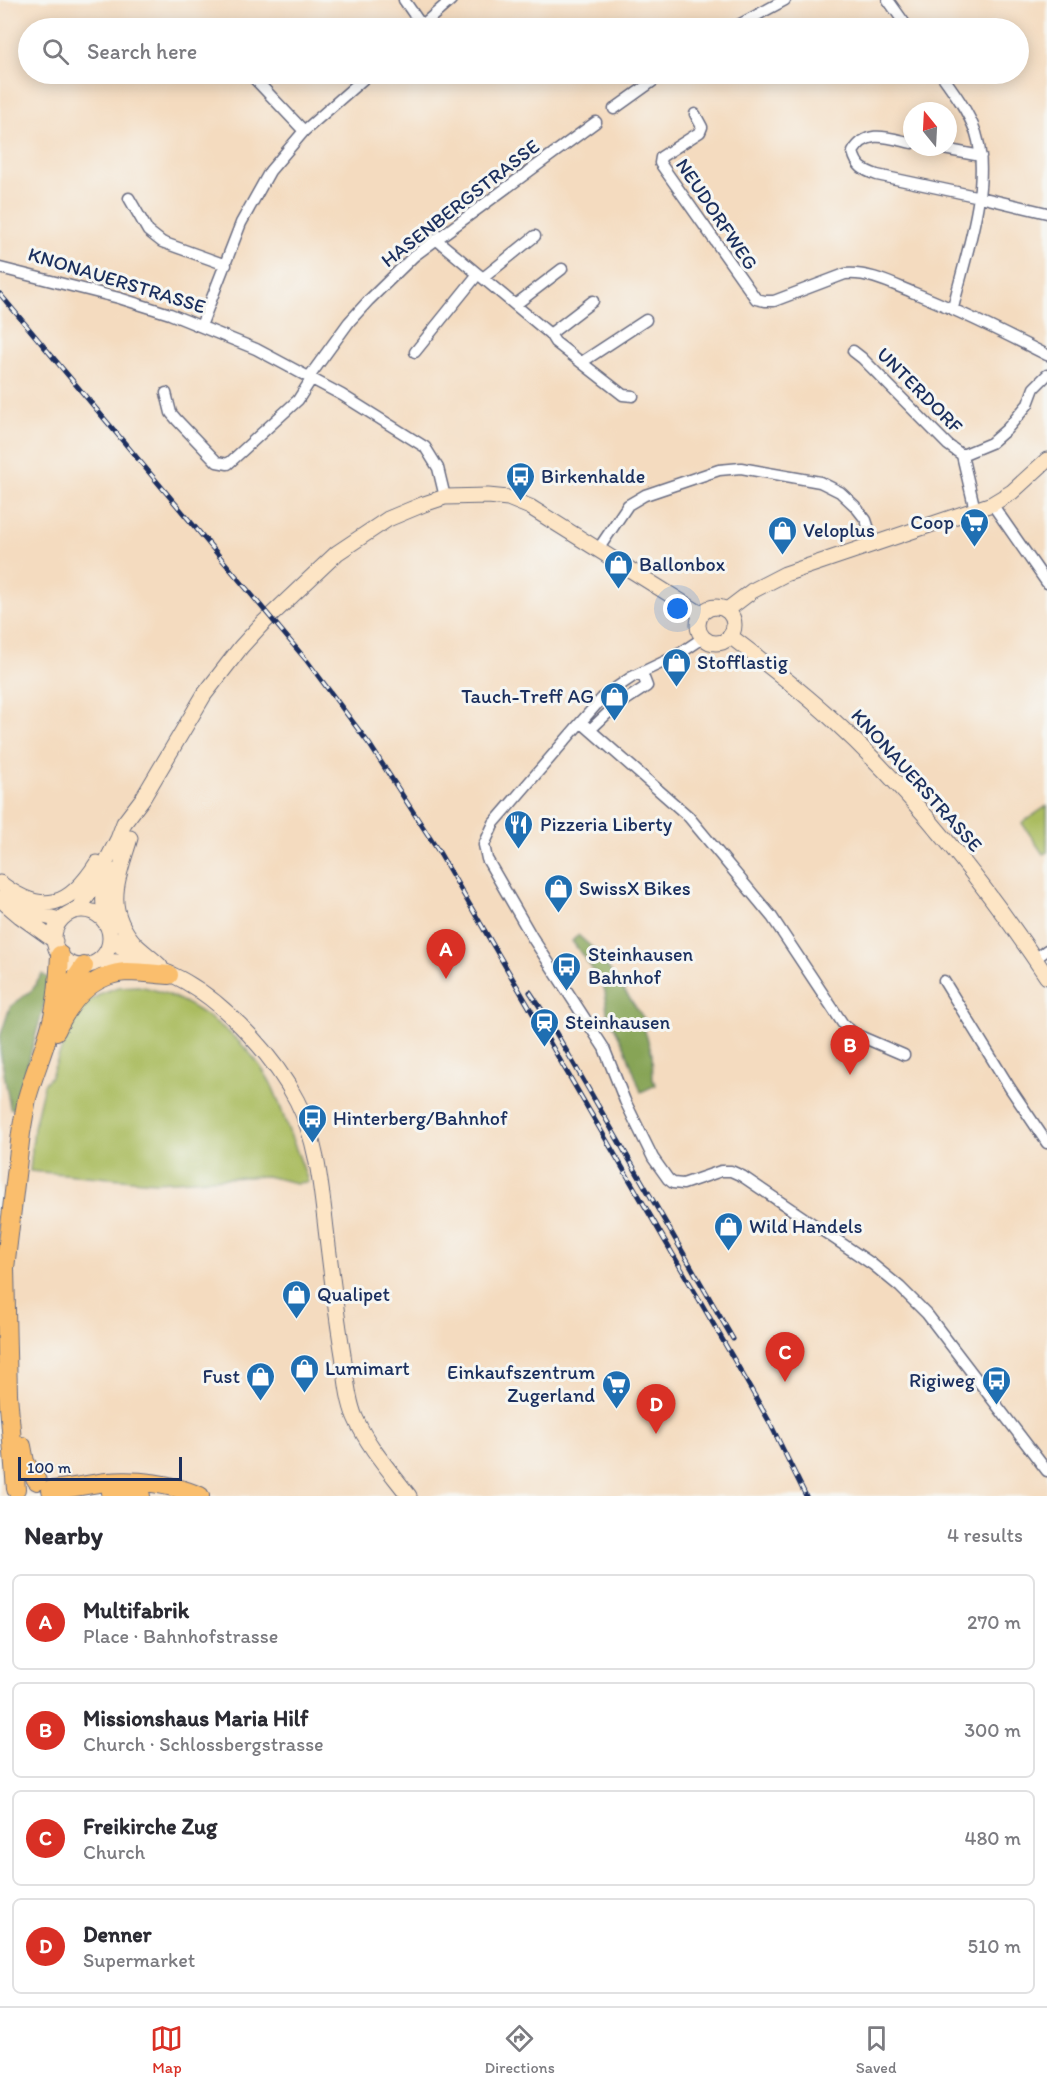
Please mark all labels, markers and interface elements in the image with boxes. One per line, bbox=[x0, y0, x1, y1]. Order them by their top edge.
search box bbox=[18, 18, 1029, 84]
icon: search bbox=[39, 35, 72, 68]
text: Search here bbox=[87, 38, 197, 65]
north arrow bbox=[903, 102, 957, 156]
street label: HASENBERGSTRASSE bbox=[376, 134, 544, 272]
street label: NEUDORFWEG bbox=[671, 154, 763, 274]
street label: KNONAUERSTRASSE bbox=[25, 242, 209, 318]
street label: UNTERDORF bbox=[872, 342, 969, 439]
bus stop icon: Birkenhalde bbox=[504, 460, 536, 502]
place label: Birkenhalde bbox=[541, 464, 645, 488]
supermarket icon: Coop bbox=[959, 506, 991, 548]
place label: Coop bbox=[910, 510, 954, 534]
shop icon: Veloplus bbox=[766, 514, 798, 556]
place label: Veloplus bbox=[803, 518, 875, 542]
shop icon: Ballonbox bbox=[602, 548, 634, 590]
place label: Ballonbox bbox=[639, 552, 726, 576]
your location bbox=[663, 594, 692, 623]
shop icon: Stofflastig bbox=[660, 646, 692, 688]
place label: Stofflastig bbox=[697, 650, 789, 674]
shop icon: Tauch-Treff AG bbox=[599, 680, 631, 722]
place label: Tauch-Treff AG bbox=[461, 684, 594, 708]
street label: KNONAUERSTRASSE bbox=[846, 703, 988, 857]
restaurant icon: Pizzeria Liberty bbox=[503, 808, 535, 850]
place label: Pizzeria Liberty bbox=[540, 812, 673, 836]
shop icon: SwissX Bikes bbox=[542, 872, 574, 914]
place label: SwissX Bikes bbox=[579, 876, 691, 900]
pin: A bbox=[426, 930, 466, 979]
place label: Steinhausen Bahnhof bbox=[588, 942, 694, 989]
bus stop icon: Steinhausen Bahnhof bbox=[551, 950, 583, 992]
station icon: Steinhausen bbox=[528, 1006, 560, 1048]
place label: Steinhausen bbox=[565, 1010, 671, 1034]
pin: B bbox=[830, 1026, 870, 1075]
bus stop icon: Hinterberg/Bahnhof bbox=[296, 1102, 328, 1144]
place label: Hinterberg/Bahnhof bbox=[333, 1106, 508, 1130]
shop icon: Wild Handels bbox=[712, 1210, 744, 1252]
place label: Wild Handels bbox=[749, 1214, 862, 1238]
shop icon: Qualipet bbox=[280, 1278, 312, 1320]
place label: Qualipet bbox=[317, 1282, 390, 1306]
pin: C bbox=[766, 1332, 804, 1382]
shop icon: Lumimart bbox=[288, 1352, 320, 1394]
place label: Lumimart bbox=[325, 1356, 410, 1380]
shop icon: Fust bbox=[245, 1360, 277, 1402]
place label: Einkaufszentrum Zugerland bbox=[447, 1360, 595, 1407]
place label: Fust bbox=[202, 1364, 241, 1388]
bus stop icon: Rigiweg bbox=[980, 1364, 1012, 1406]
supermarket icon: Einkaufszentrum Zugerland bbox=[600, 1368, 632, 1410]
place label: Rigiweg bbox=[909, 1368, 976, 1392]
pin: D bbox=[636, 1384, 676, 1434]
scale bar bbox=[18, 1454, 182, 1482]
text: 100 m bbox=[27, 1458, 71, 1477]
text: Nearby bbox=[24, 1519, 103, 1551]
text: 4 results bbox=[947, 1523, 1023, 1547]
text: Multifabrik bbox=[83, 1597, 189, 1624]
text: A bbox=[39, 1610, 52, 1634]
text: 270 m bbox=[967, 1610, 1021, 1634]
text: Place · Bahnhofstrasse bbox=[83, 1624, 278, 1648]
text: Missionshaus Maria Hilf bbox=[83, 1705, 308, 1732]
text: B bbox=[39, 1718, 52, 1742]
text: 300 m bbox=[964, 1718, 1021, 1742]
text: Church · Schlossbergstrasse bbox=[83, 1732, 324, 1756]
text: Freikirche Zug bbox=[83, 1813, 217, 1840]
text: C bbox=[39, 1826, 52, 1850]
text: 480 m bbox=[964, 1826, 1021, 1850]
text: Church bbox=[83, 1840, 145, 1864]
text: Denner bbox=[83, 1921, 151, 1948]
text: D bbox=[39, 1934, 52, 1958]
text: 510 m bbox=[968, 1934, 1021, 1958]
text: Supermarket bbox=[83, 1948, 195, 1972]
tab: Map bbox=[150, 2022, 183, 2077]
tab: Directions bbox=[484, 2022, 555, 2077]
tab: Saved bbox=[856, 2022, 897, 2077]

